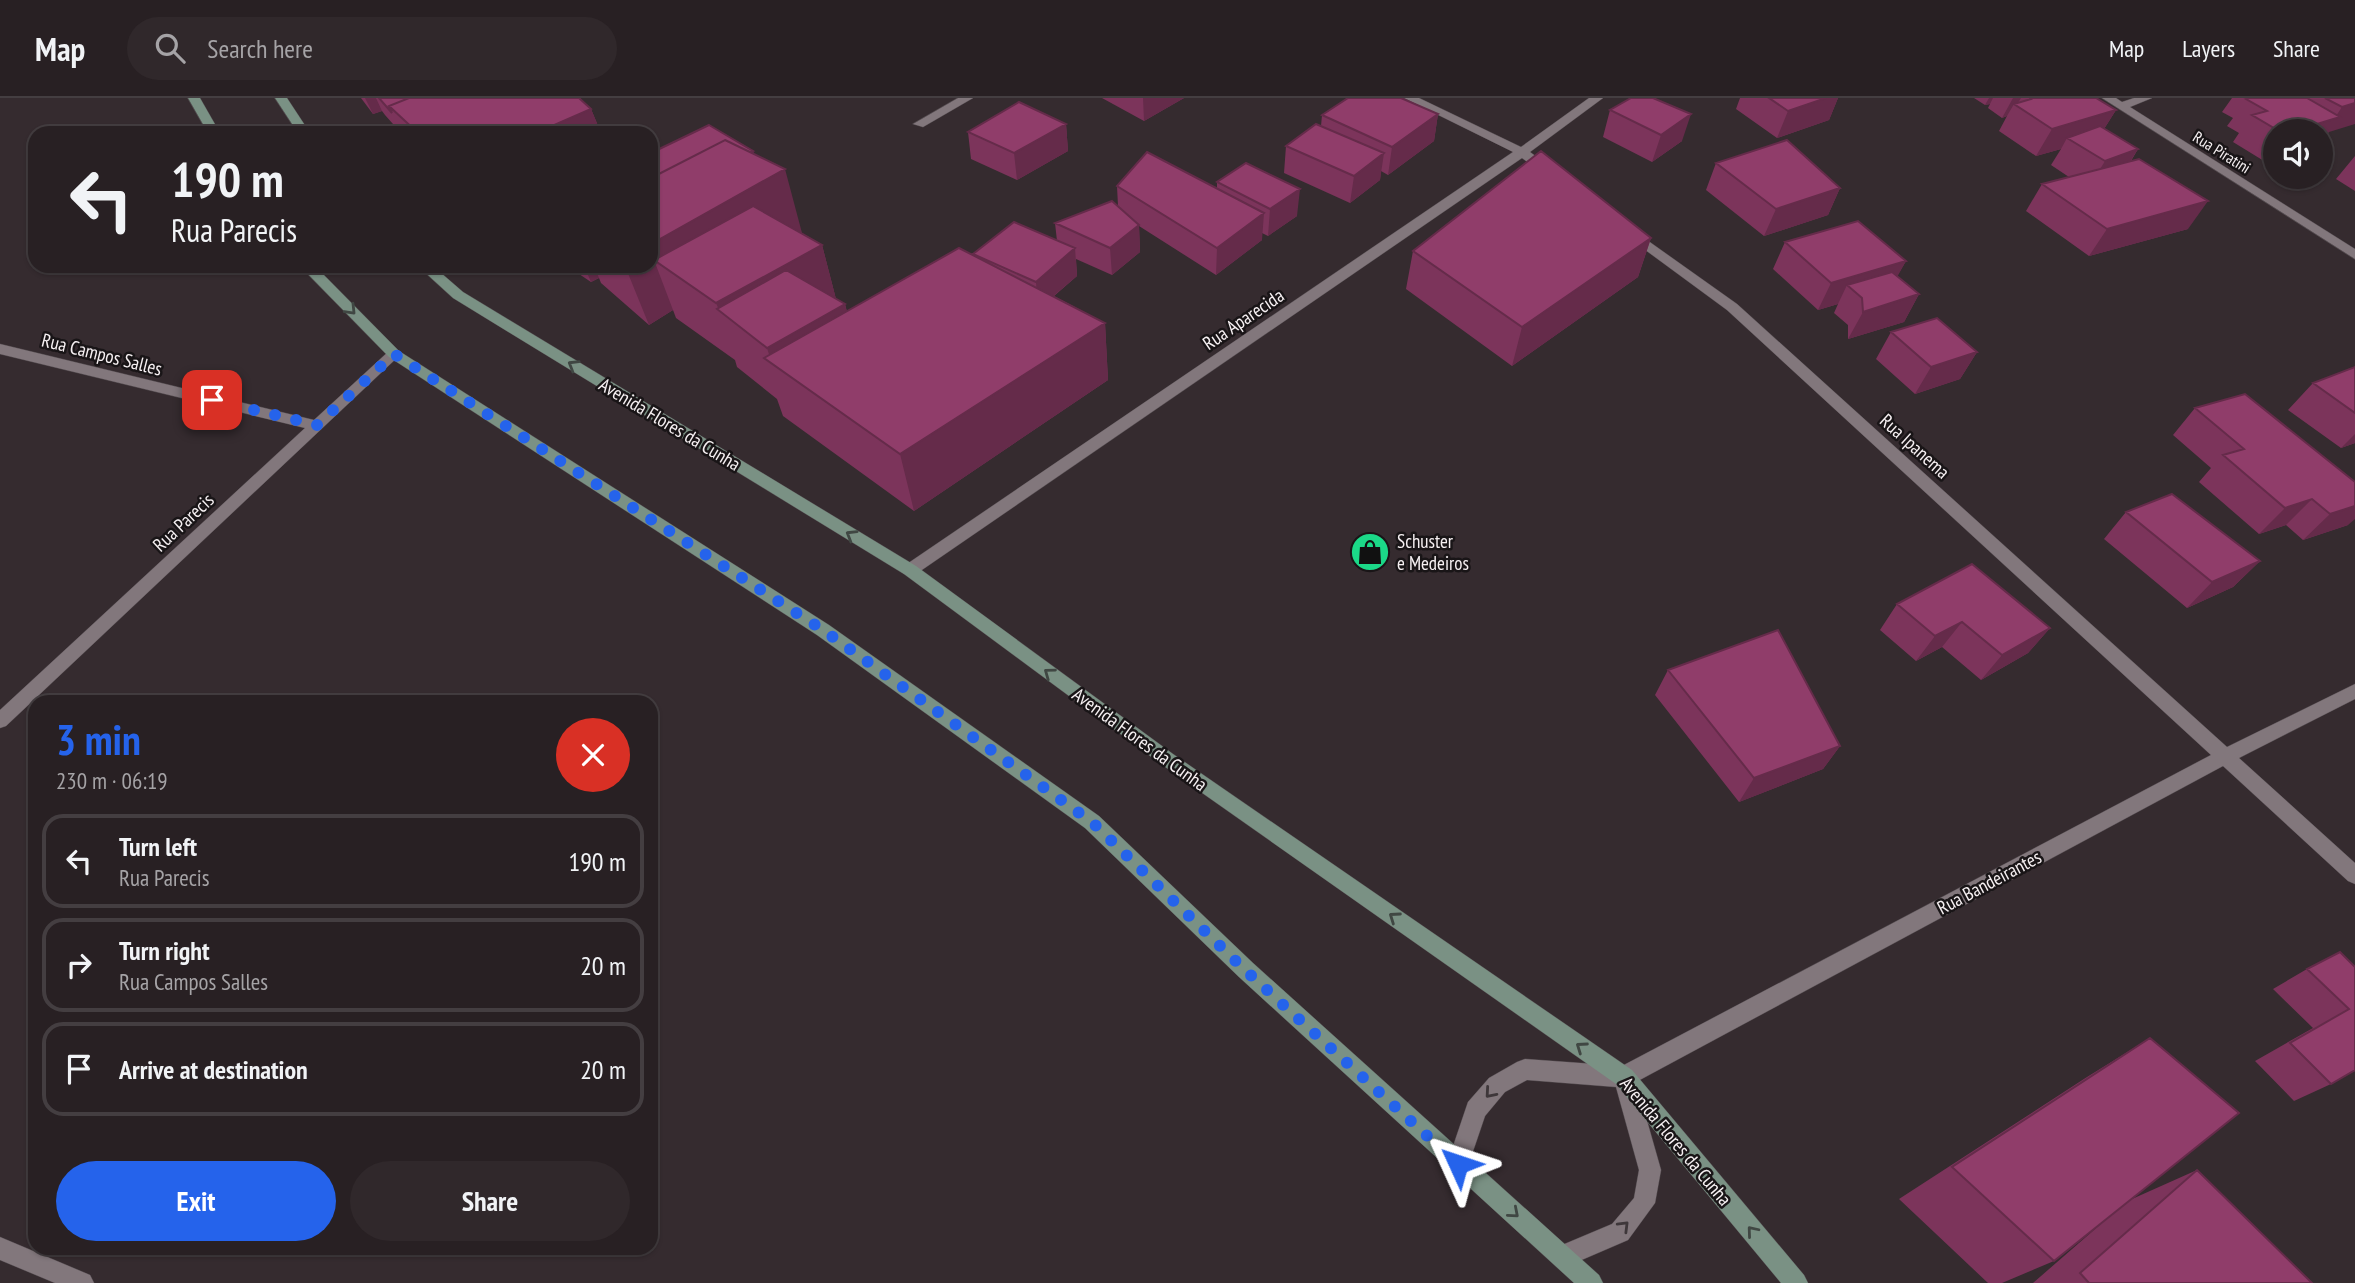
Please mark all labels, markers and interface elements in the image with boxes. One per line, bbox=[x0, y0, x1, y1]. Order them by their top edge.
search box bbox=[127, 17, 617, 80]
text: Map bbox=[35, 27, 85, 70]
icon: search bbox=[151, 29, 189, 67]
text: Search here bbox=[207, 32, 313, 65]
text: Map bbox=[2109, 33, 2144, 64]
text: Layers bbox=[2182, 33, 2235, 64]
text: Share bbox=[2273, 33, 2320, 64]
map controls bbox=[2263, 119, 2333, 189]
button: sound bbox=[2263, 119, 2333, 189]
street label: Rua Piratini bbox=[2189, 126, 2255, 178]
text: 190 m bbox=[171, 147, 284, 211]
icon: left bbox=[56, 154, 147, 245]
text: Rua Parecis bbox=[171, 209, 297, 251]
street label: Rua Aparecida bbox=[1198, 283, 1288, 355]
one-way arrow bbox=[342, 302, 355, 315]
street label: Rua Campos Salles bbox=[39, 327, 165, 381]
one-way arrow bbox=[568, 360, 581, 373]
pin bbox=[182, 370, 242, 430]
street label: Avenida Flores da Cunha bbox=[595, 372, 745, 476]
icon: arrive bbox=[193, 381, 231, 419]
street label: Rua Ipanema bbox=[1875, 408, 1955, 484]
street label: Rua Parecis bbox=[147, 488, 219, 556]
place label: Schuster e Medeiros bbox=[1397, 529, 1469, 575]
one-way arrow bbox=[846, 530, 859, 543]
shop icon: Schuster e Medeiros bbox=[1349, 531, 1391, 573]
one-way arrow bbox=[1044, 668, 1057, 681]
street label: Avenida Flores da Cunha bbox=[1068, 682, 1212, 796]
text: 3 min bbox=[56, 712, 141, 767]
button: close bbox=[556, 718, 630, 792]
text: 230 m · 06:19 bbox=[56, 766, 168, 795]
text: Turn left bbox=[119, 830, 197, 863]
icon: left bbox=[60, 842, 98, 880]
text: 190 m bbox=[568, 845, 626, 878]
street label: Rua Bandeirantes bbox=[1933, 845, 2045, 919]
text: Rua Parecis bbox=[119, 863, 210, 892]
one-way arrow bbox=[1389, 912, 1402, 925]
text: Turn right bbox=[119, 934, 210, 967]
icon: right bbox=[60, 946, 98, 984]
text: 20 m bbox=[580, 949, 626, 982]
text: Rua Campos Salles bbox=[119, 967, 268, 996]
one-way arrow bbox=[1576, 1043, 1589, 1055]
icon: arrive bbox=[60, 1050, 98, 1088]
text: Arrive at destination bbox=[119, 1053, 308, 1086]
text: 20 m bbox=[580, 1053, 626, 1086]
street label: Avenida Flores da Cunha bbox=[1615, 1072, 1737, 1210]
one-way arrow bbox=[1486, 1085, 1499, 1098]
position arrow bbox=[1421, 1127, 1495, 1201]
button: Exit bbox=[56, 1161, 336, 1241]
button: Share bbox=[350, 1161, 630, 1241]
one-way arrow bbox=[1506, 1205, 1519, 1217]
one-way arrow bbox=[1615, 1221, 1628, 1234]
one-way arrow bbox=[1748, 1226, 1760, 1239]

